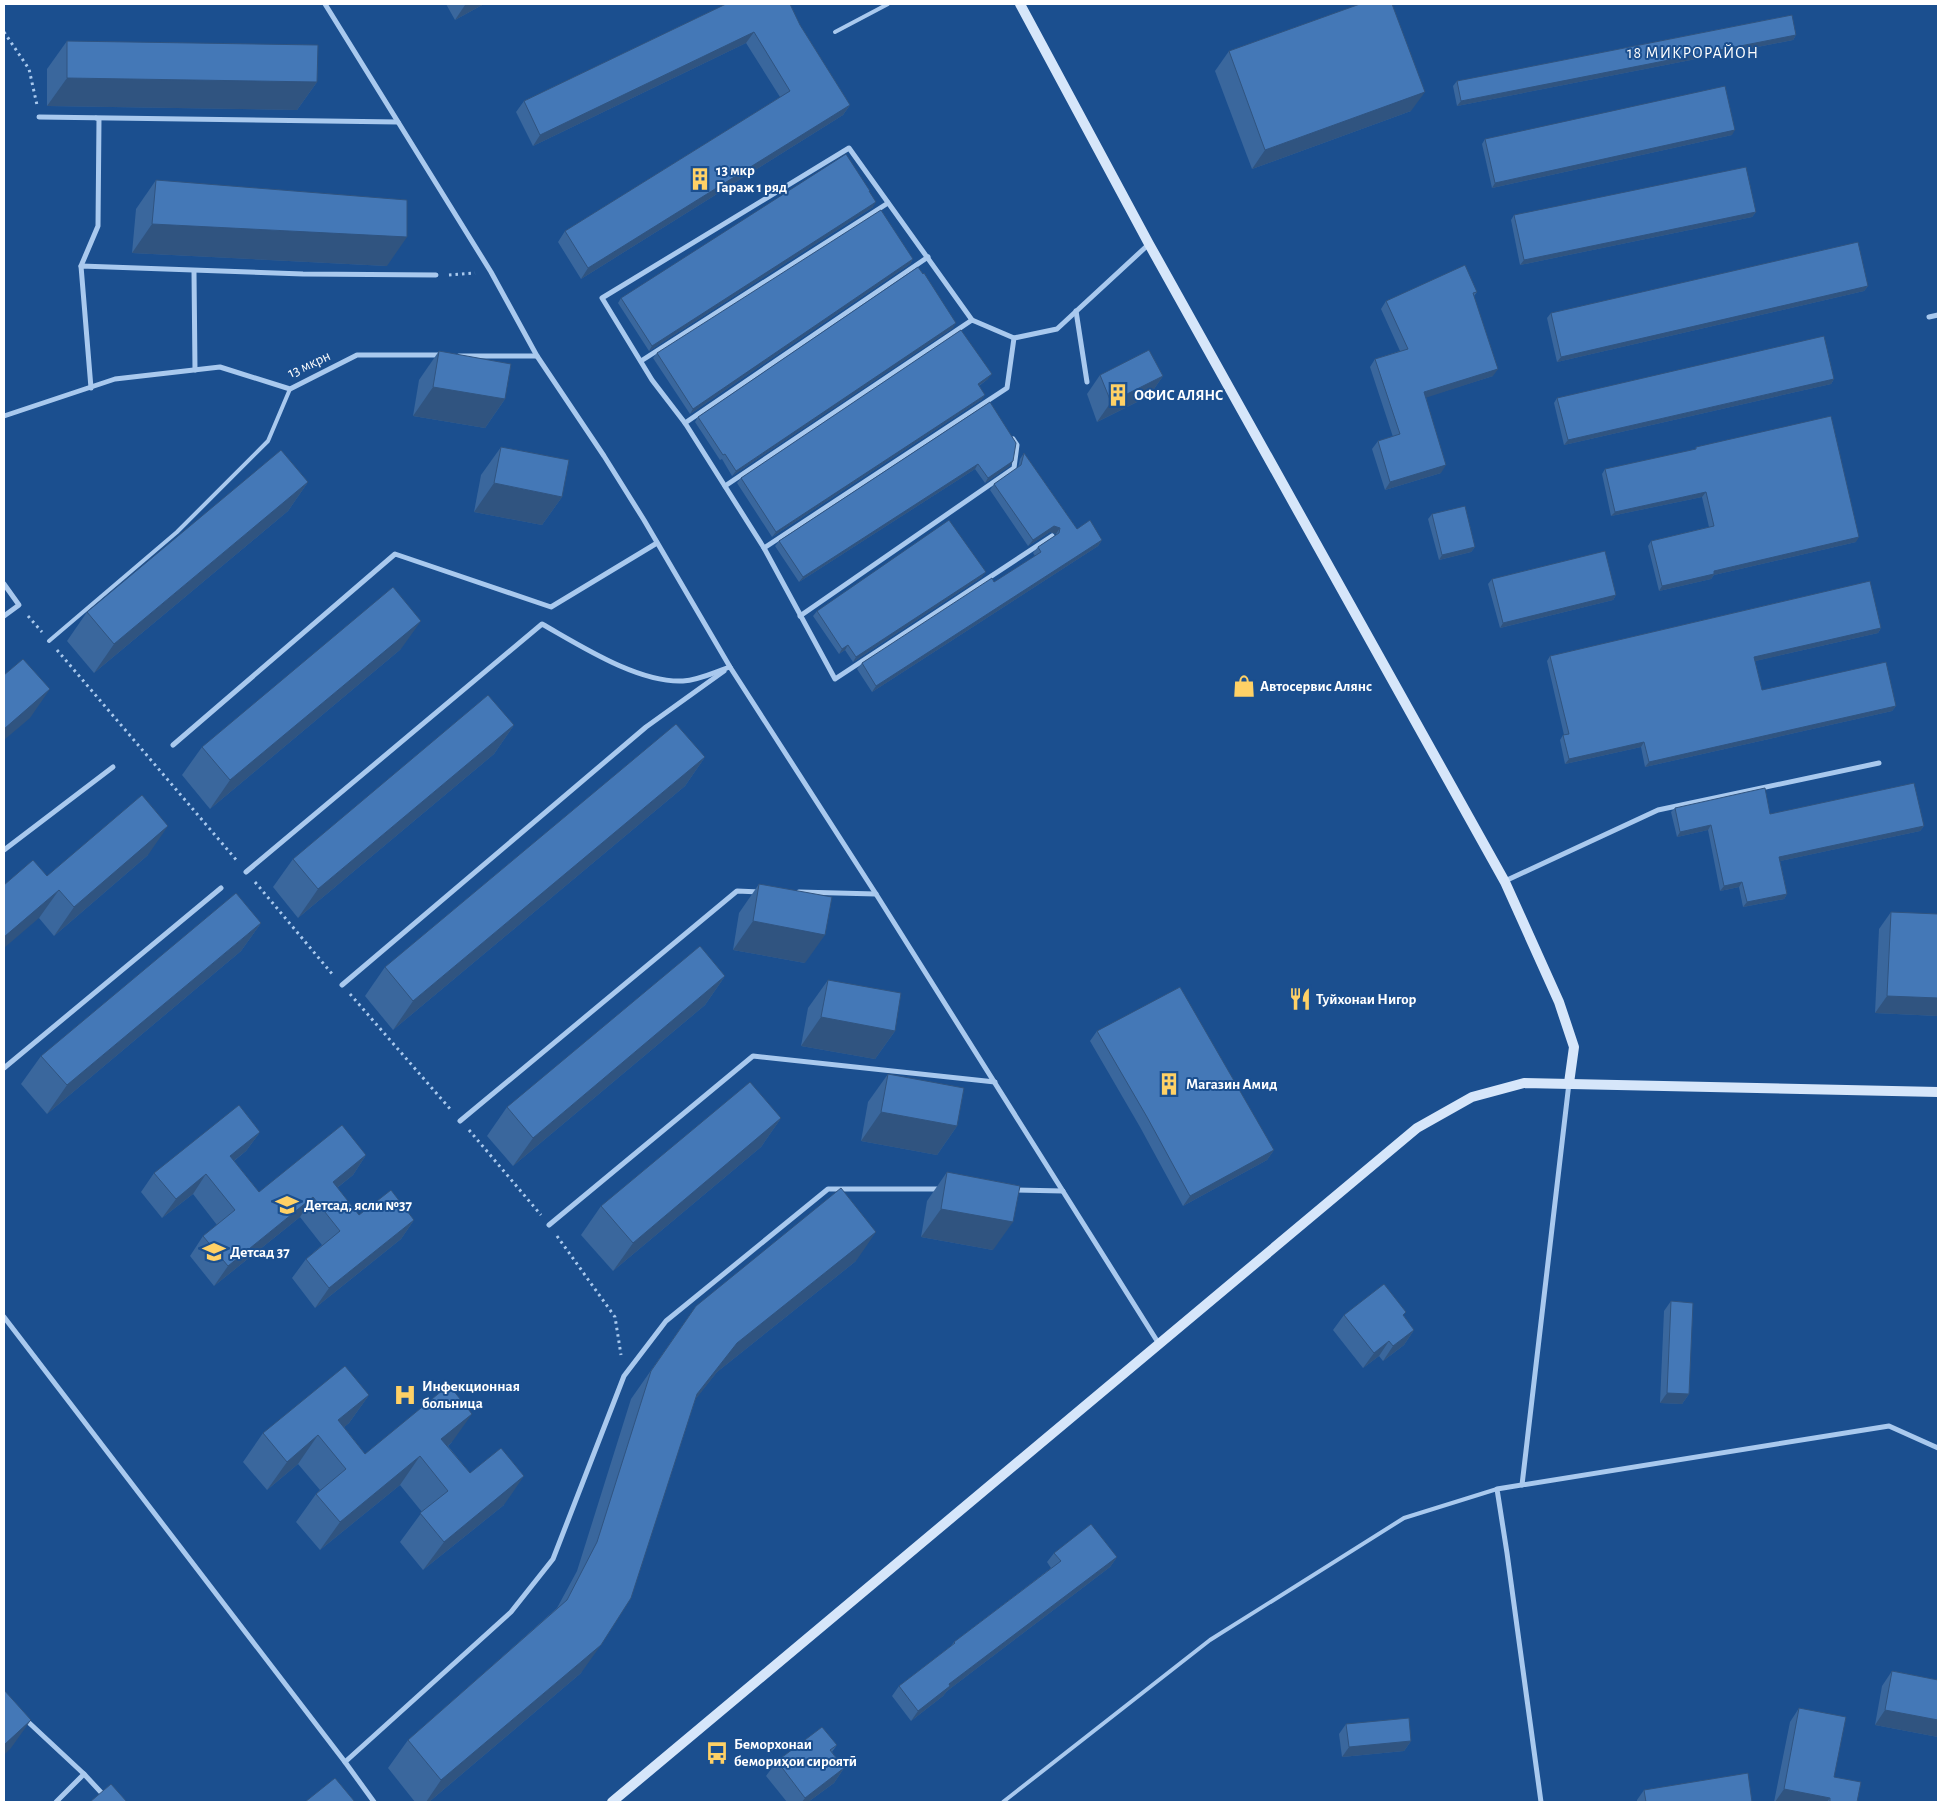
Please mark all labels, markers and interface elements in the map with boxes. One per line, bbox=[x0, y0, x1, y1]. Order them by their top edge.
district label: 18 МИКРОРАЙОН bbox=[1627, 44, 1759, 61]
place label: 13 мкр Гараж 1 ряд bbox=[716, 163, 787, 195]
building icon: 13 мкр Гараж 1 ряд bbox=[687, 166, 713, 192]
street label: 13 мкрн bbox=[286, 348, 333, 381]
building icon: ОФИС АЛЯНС bbox=[1105, 382, 1131, 408]
place label: ОФИС АЛЯНС bbox=[1134, 388, 1223, 403]
shop icon: Автосервис Алянс bbox=[1231, 673, 1257, 699]
place label: Автосервис Алянс bbox=[1260, 679, 1372, 694]
restaurant icon: Туйхонаи Нигор bbox=[1287, 986, 1313, 1012]
place label: Туйхонаи Нигор bbox=[1316, 992, 1417, 1007]
building icon: Магазин Амид bbox=[1156, 1071, 1182, 1097]
place label: Магазин Амид bbox=[1186, 1077, 1277, 1092]
school or university icon: Детсад, ясли №37 bbox=[274, 1192, 300, 1218]
place label: Детсад, ясли №37 bbox=[304, 1198, 412, 1213]
school or university icon: Детсад 37 bbox=[201, 1239, 227, 1265]
place label: Детсад 37 bbox=[230, 1245, 290, 1260]
place label: Инфекционная больница bbox=[422, 1379, 520, 1411]
hospital icon: Инфекционная больница bbox=[392, 1382, 418, 1408]
place label: Беморхонаи бемориҳои сироятӣ bbox=[734, 1737, 857, 1769]
bus stop icon: Беморхонаи бемориҳои сироятӣ bbox=[704, 1740, 730, 1766]

